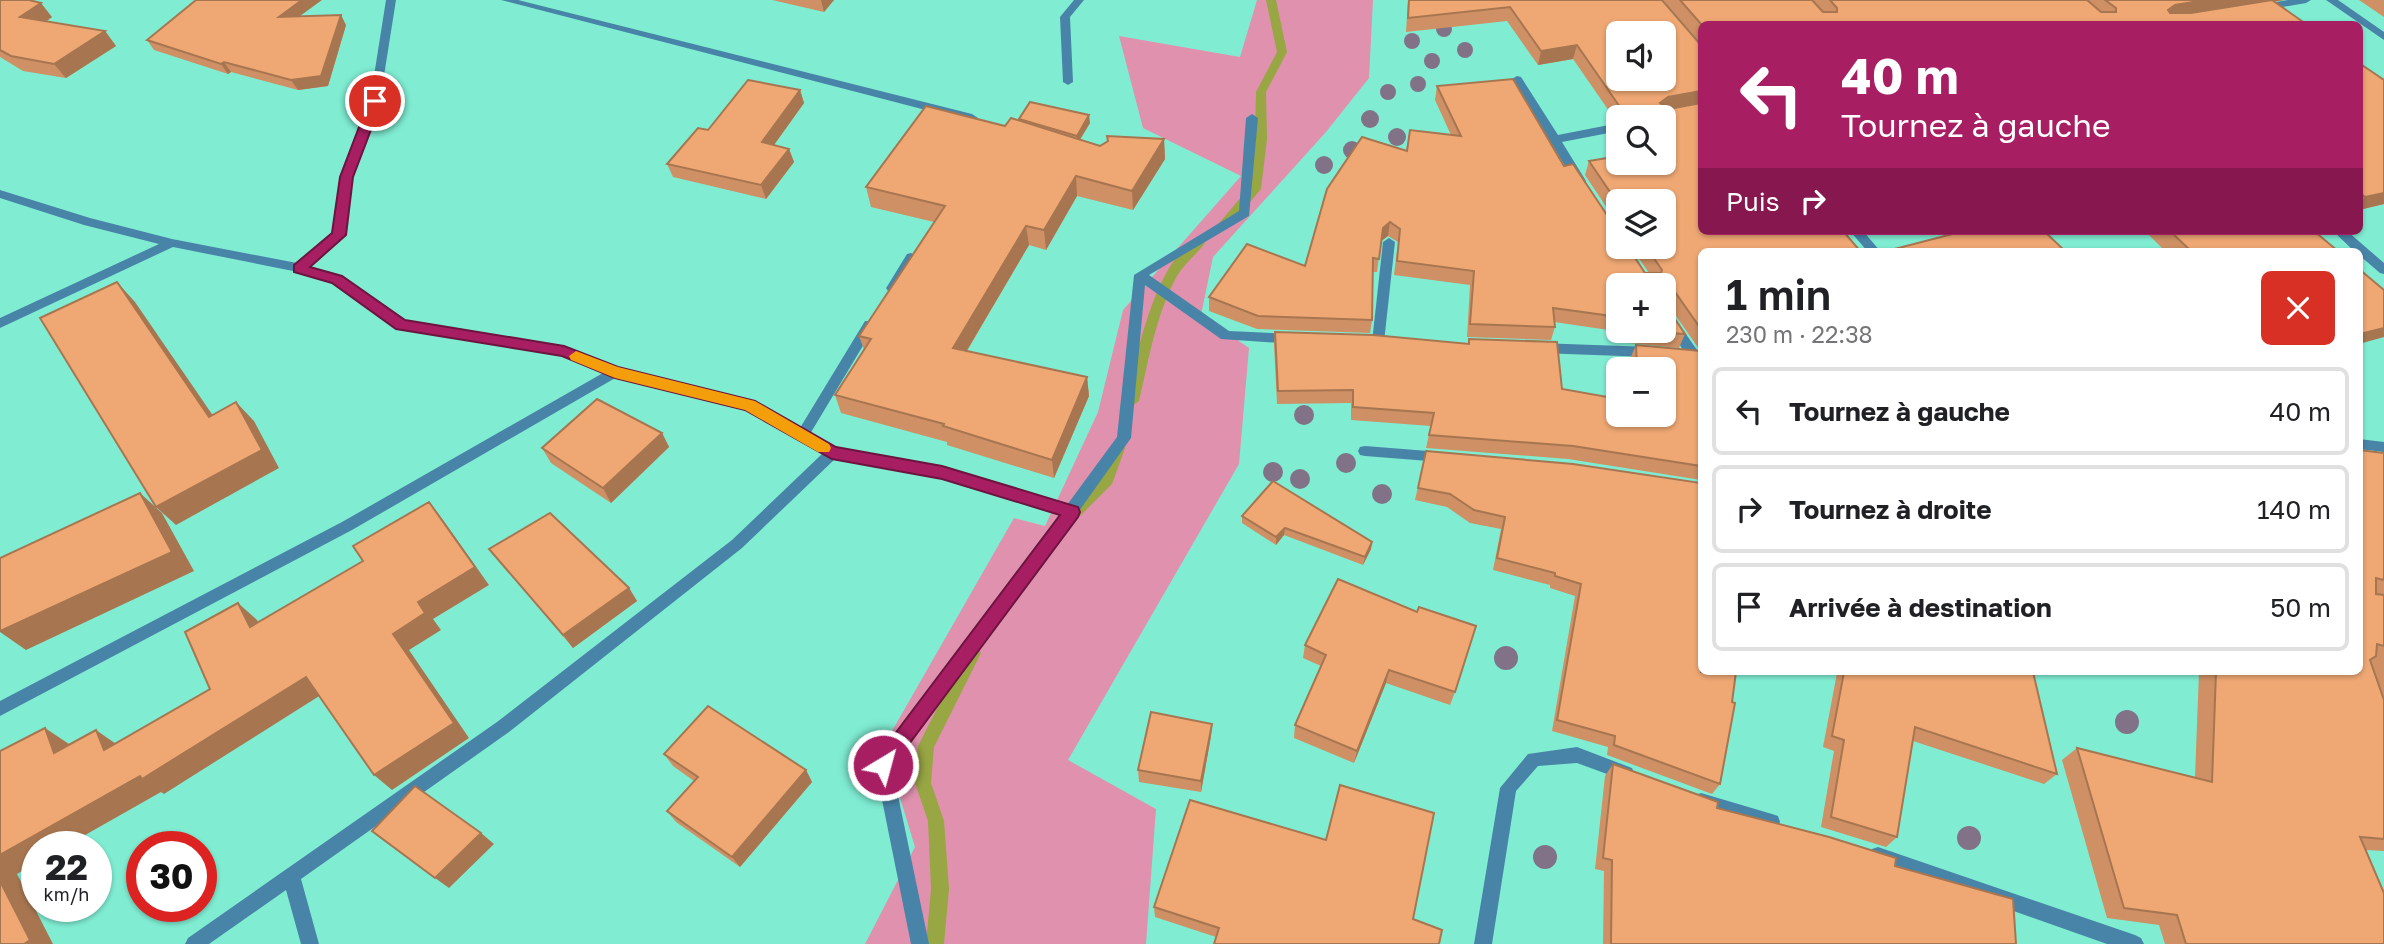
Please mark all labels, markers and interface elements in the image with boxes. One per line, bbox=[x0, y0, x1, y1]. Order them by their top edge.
map controls bbox=[1606, 21, 1676, 427]
button: sound bbox=[1606, 21, 1676, 91]
text: 40 m bbox=[1841, 46, 1959, 105]
icon: left bbox=[1726, 49, 1817, 140]
pin bbox=[345, 71, 405, 131]
icon: arrive bbox=[356, 82, 394, 120]
button: search bbox=[1606, 105, 1676, 175]
text: Tournez à gauche bbox=[1841, 106, 2110, 144]
icon: right bbox=[1794, 182, 1832, 220]
text: Puis bbox=[1726, 186, 1780, 217]
button: layers bbox=[1606, 189, 1676, 259]
text: 1 min bbox=[1726, 269, 1831, 319]
button: close bbox=[2261, 271, 2335, 345]
button: + bbox=[1606, 273, 1676, 343]
text: 230 m · 22:38 bbox=[1726, 320, 1873, 348]
button: − bbox=[1606, 357, 1676, 427]
icon: left bbox=[1730, 392, 1768, 430]
text: Tournez à gauche bbox=[1789, 396, 2010, 427]
text: 40 m bbox=[2270, 396, 2331, 427]
icon: right bbox=[1730, 490, 1768, 528]
text: Tournez à droite bbox=[1789, 494, 1992, 525]
text: 140 m bbox=[2257, 494, 2331, 525]
icon: arrive bbox=[1730, 588, 1768, 626]
text: Arrivée à destination bbox=[1789, 592, 2052, 623]
text: 50 m bbox=[2270, 592, 2331, 623]
position arrow bbox=[846, 728, 920, 802]
speed limit sign: 30 bbox=[126, 831, 217, 922]
text: 22 bbox=[45, 846, 88, 888]
text: km/h bbox=[44, 883, 89, 905]

